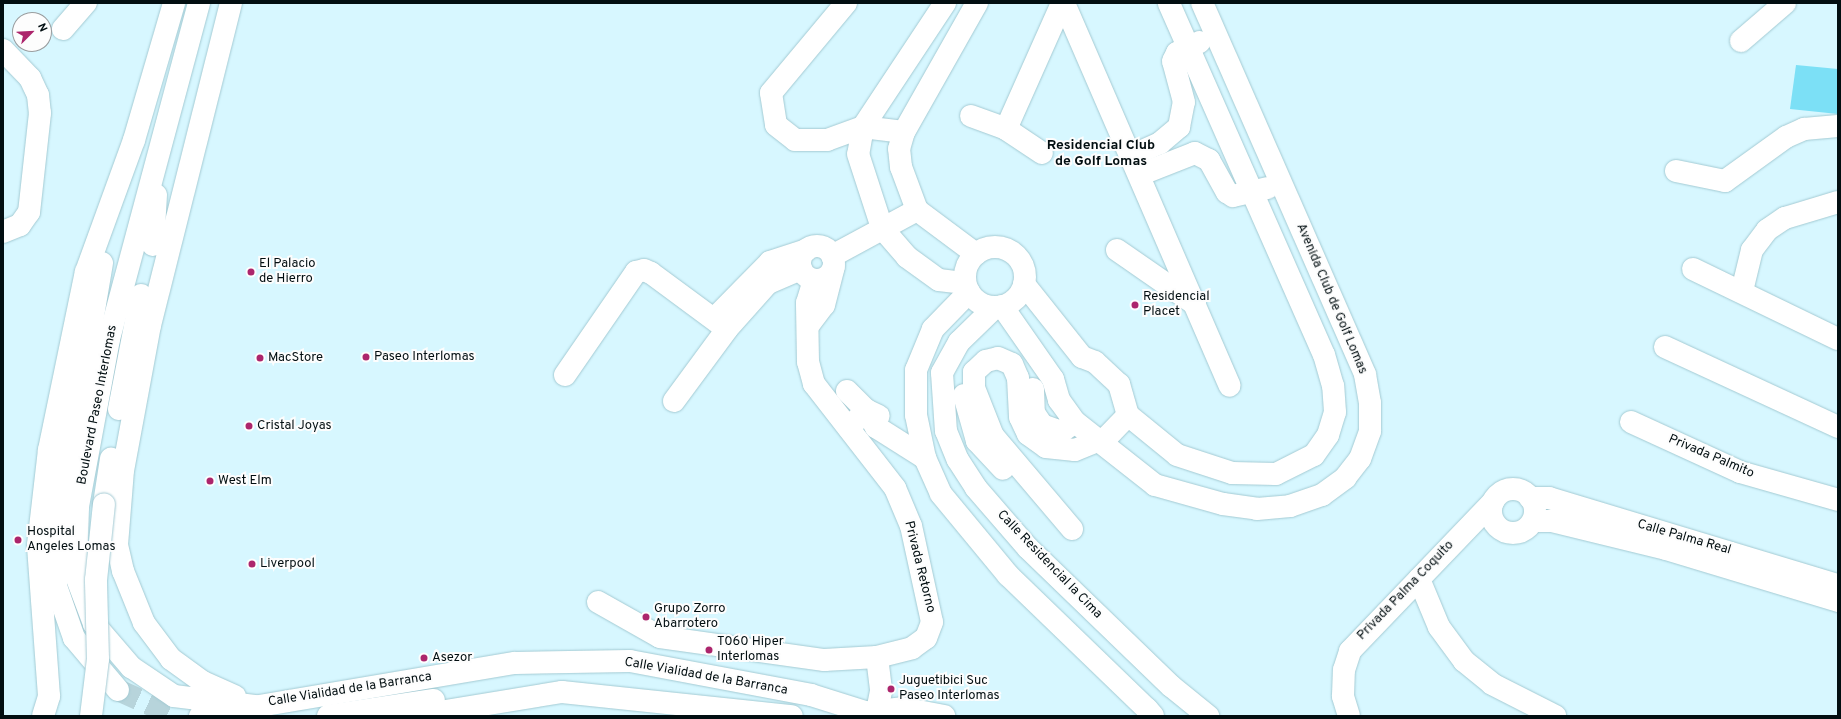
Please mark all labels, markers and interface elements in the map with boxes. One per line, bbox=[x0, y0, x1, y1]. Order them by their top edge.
north arrow bbox=[12, 12, 52, 52]
text: N bbox=[34, 21, 50, 34]
district label: Residencial Club de Golf Lomas bbox=[1047, 138, 1155, 170]
street label: Avenida Club de Golf Lomas bbox=[1292, 221, 1370, 377]
place label: El Palacio de Hierro bbox=[259, 257, 316, 288]
marker: El Palacio de Hierro bbox=[246, 267, 256, 277]
place label: Residencial Placet bbox=[1143, 290, 1210, 321]
marker: Residencial Placet bbox=[1130, 300, 1140, 310]
street label: Boulevard Paseo Interlomas bbox=[75, 324, 121, 486]
place label: Paseo Interlomas bbox=[374, 349, 475, 365]
place label: MacStore bbox=[268, 350, 323, 366]
marker: Paseo Interlomas bbox=[361, 352, 371, 362]
marker: MacStore bbox=[255, 353, 265, 363]
place label: Cristal Joyas bbox=[257, 418, 332, 434]
marker: Cristal Joyas bbox=[244, 421, 254, 431]
street label: Privada Palmito bbox=[1666, 432, 1756, 482]
place label: West Elm bbox=[218, 473, 272, 489]
marker: West Elm bbox=[205, 476, 215, 486]
street label: Calle Residencial la Cima bbox=[993, 508, 1105, 622]
street label: Calle Palma Real bbox=[1635, 517, 1733, 559]
street label: Privada Retorno bbox=[900, 519, 938, 615]
place label: Hospital Angeles Lomas bbox=[27, 525, 115, 556]
marker: Hospital Angeles Lomas bbox=[12, 534, 24, 546]
street label: Privada Palma Coquito bbox=[1354, 538, 1458, 644]
place label: Liverpool bbox=[260, 556, 315, 572]
marker: Liverpool bbox=[247, 559, 257, 569]
place label: Grupo Zorro Abarrotero bbox=[654, 602, 725, 633]
marker: Grupo Zorro Abarrotero bbox=[641, 612, 651, 622]
place label: T060 Hiper Interlomas bbox=[717, 635, 784, 666]
marker: T060 Hiper Interlomas bbox=[704, 645, 714, 655]
place label: Asezor bbox=[432, 650, 472, 666]
marker: Asezor bbox=[419, 653, 429, 663]
street label: Calle Vialidad de la Barranca bbox=[623, 655, 789, 699]
street label: Calle Vialidad de la Barranca bbox=[267, 669, 433, 711]
place label: Juguetibici Suc Paseo Interlomas bbox=[899, 674, 1000, 705]
marker: Juguetibici Suc Paseo Interlomas bbox=[886, 684, 896, 694]

